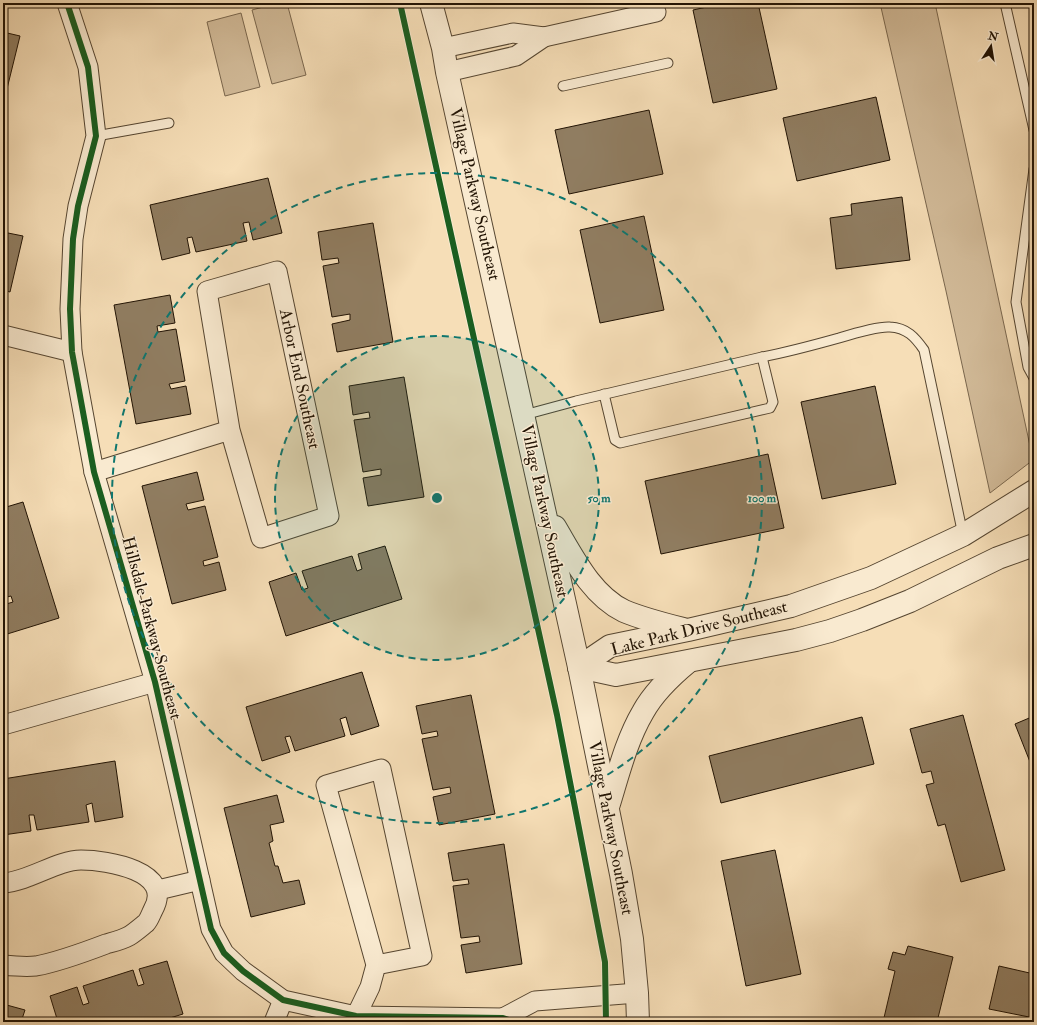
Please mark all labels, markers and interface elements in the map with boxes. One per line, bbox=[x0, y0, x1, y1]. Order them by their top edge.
north arrow bbox=[971, 26, 1011, 66]
text: N bbox=[986, 29, 1000, 44]
street label: Village Parkway Southeast bbox=[444, 106, 505, 283]
street label: Arbor End Southeast bbox=[275, 306, 325, 451]
street label: Village Parkway Southeast bbox=[515, 422, 574, 600]
centre of rings bbox=[430, 491, 444, 505]
text: 50 m bbox=[587, 491, 611, 506]
text: 100 m bbox=[748, 491, 777, 506]
street label: Hillsdale Parkway Southeast bbox=[116, 534, 187, 723]
street label: Lake Park Drive Southeast bbox=[609, 596, 790, 660]
street label: Village Parkway Southeast bbox=[583, 739, 638, 917]

